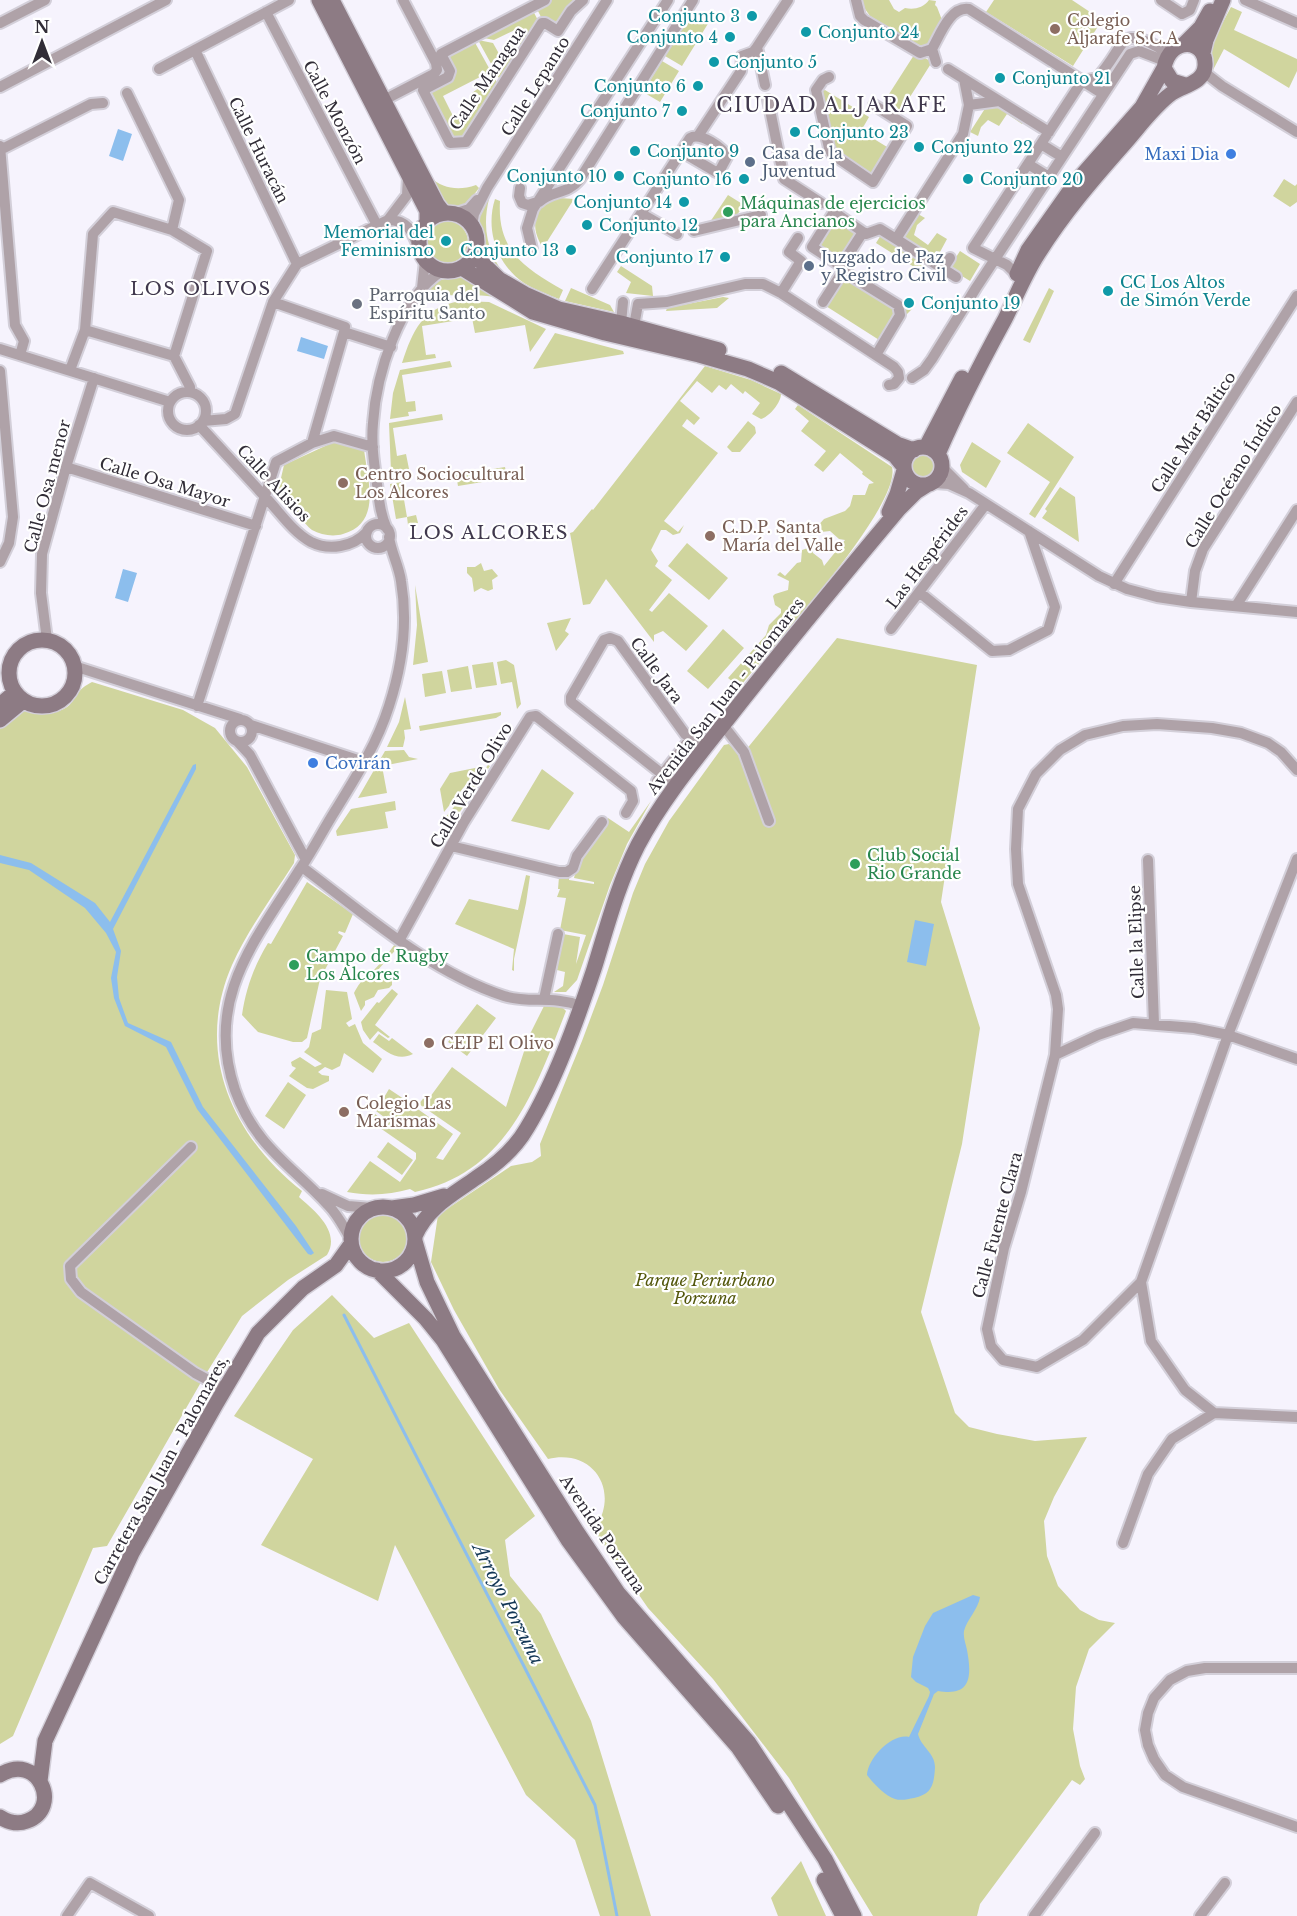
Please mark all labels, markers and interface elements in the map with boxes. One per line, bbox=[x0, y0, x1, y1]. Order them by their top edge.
place label: Conjunto 3 bbox=[648, 6, 740, 26]
marker: Conjunto 3 bbox=[745, 9, 759, 23]
place label: Colegio Aljarafe S.C.A bbox=[1066, 10, 1179, 48]
north arrow bbox=[12, 12, 72, 72]
text: N bbox=[34, 17, 50, 37]
street label: Calle Managua bbox=[445, 22, 529, 134]
place label: Conjunto 24 bbox=[818, 22, 919, 42]
marker: Colegio Aljarafe S.C.A bbox=[1048, 22, 1062, 36]
marker: Conjunto 24 bbox=[799, 25, 813, 39]
place label: Conjunto 4 bbox=[627, 27, 718, 47]
marker: Conjunto 4 bbox=[723, 30, 737, 44]
street label: Calle Lepanto bbox=[496, 32, 574, 140]
place label: Conjunto 5 bbox=[726, 52, 817, 72]
marker: Conjunto 5 bbox=[707, 55, 721, 69]
street label: Calle Monzón bbox=[299, 57, 371, 167]
place label: Conjunto 21 bbox=[1012, 68, 1111, 88]
marker: Conjunto 21 bbox=[993, 71, 1007, 85]
place label: Conjunto 6 bbox=[594, 76, 686, 96]
marker: Conjunto 6 bbox=[691, 79, 705, 93]
street label: Calle Huracán bbox=[225, 93, 293, 207]
district label: CIUDAD ALJARAFE bbox=[716, 93, 948, 117]
place label: Conjunto 7 bbox=[580, 101, 671, 121]
marker: Conjunto 7 bbox=[675, 104, 689, 118]
place label: Conjunto 23 bbox=[807, 122, 909, 142]
marker: Conjunto 23 bbox=[788, 125, 802, 139]
place label: Conjunto 22 bbox=[931, 137, 1033, 157]
marker: Conjunto 22 bbox=[912, 140, 926, 154]
place label: Conjunto 9 bbox=[647, 141, 739, 161]
place label: Casa de la Juventud bbox=[760, 143, 843, 181]
marker: Conjunto 9 bbox=[628, 144, 642, 158]
place label: Maxi Dia bbox=[1144, 144, 1219, 164]
marker: Maxi Dia bbox=[1224, 147, 1238, 161]
marker: Casa de la Juventud bbox=[743, 155, 757, 169]
place label: Conjunto 10 bbox=[506, 166, 607, 186]
marker: Conjunto 10 bbox=[612, 169, 626, 183]
place label: Conjunto 16 bbox=[633, 169, 732, 189]
place label: Conjunto 20 bbox=[980, 169, 1083, 189]
marker: Conjunto 16 bbox=[737, 172, 751, 186]
marker: Conjunto 20 bbox=[961, 172, 975, 186]
place label: Conjunto 14 bbox=[573, 192, 672, 212]
place label: Máquinas de ejercicios para Ancianos bbox=[740, 193, 926, 231]
marker: Conjunto 14 bbox=[677, 195, 691, 209]
marker: Máquinas de ejercicios para Ancianos bbox=[721, 205, 735, 219]
place label: Conjunto 12 bbox=[599, 215, 698, 235]
marker: Conjunto 12 bbox=[580, 218, 594, 232]
place label: Memorial del Feminismo bbox=[323, 222, 434, 260]
marker: Memorial del Feminismo bbox=[439, 234, 453, 248]
place label: Conjunto 13 bbox=[460, 240, 559, 260]
marker: Conjunto 13 bbox=[564, 243, 578, 257]
place label: Conjunto 17 bbox=[616, 247, 714, 267]
place label: Juzgado de Paz y Registro Civil bbox=[819, 247, 947, 285]
marker: Conjunto 17 bbox=[718, 250, 732, 264]
marker: Juzgado de Paz y Registro Civil bbox=[802, 259, 816, 273]
place label: CC Los Altos de Simón Verde bbox=[1120, 272, 1251, 310]
district label: LOS OLIVOS bbox=[130, 278, 272, 300]
marker: CC Los Altos de Simón Verde bbox=[1101, 284, 1115, 298]
place label: Parroquia del Espíritu Santo bbox=[369, 285, 485, 323]
place label: Conjunto 19 bbox=[921, 293, 1020, 313]
marker: Conjunto 19 bbox=[902, 296, 916, 310]
marker: Parroquia del Espíritu Santo bbox=[350, 297, 364, 311]
street label: Calle Mar Báltico bbox=[1146, 367, 1240, 497]
street label: Calle Océano Índico bbox=[1180, 400, 1286, 552]
street label: Calle Osa menor bbox=[20, 417, 74, 555]
street label: Calle Alisios bbox=[233, 440, 315, 526]
street label: Calle Osa Mayor bbox=[97, 453, 233, 511]
place label: Centro Sociocultural Los Alcores bbox=[355, 464, 525, 502]
marker: Centro Sociocultural Los Alcores bbox=[336, 476, 350, 490]
street label: Las Hespérides bbox=[882, 502, 972, 612]
place label: C.D.P. Santa María del Valle bbox=[722, 517, 843, 555]
district label: LOS ALCORES bbox=[409, 522, 569, 544]
marker: C.D.P. Santa María del Valle bbox=[703, 529, 717, 543]
street label: Avenida San Juan - Palomares bbox=[641, 594, 808, 799]
street label: Calle Jara bbox=[626, 633, 688, 707]
street label: Calle Verde Olivo bbox=[426, 719, 516, 851]
place label: Covirán bbox=[325, 753, 391, 773]
marker: Covirán bbox=[306, 756, 320, 770]
place label: Club Social Rio Grande bbox=[867, 845, 962, 883]
marker: Club Social Rio Grande bbox=[848, 857, 862, 871]
street label: Calle la Elipse bbox=[1124, 885, 1148, 999]
place label: Campo de Rugby Los Alcores bbox=[306, 946, 449, 984]
marker: Campo de Rugby Los Alcores bbox=[287, 958, 301, 972]
place label: CEIP El Olivo bbox=[441, 1033, 554, 1053]
marker: CEIP El Olivo bbox=[422, 1036, 436, 1050]
place label: Colegio Las Marismas bbox=[356, 1093, 452, 1131]
marker: Colegio Las Marismas bbox=[337, 1105, 351, 1119]
street label: Calle Fuente Clara bbox=[968, 1150, 1026, 1300]
park label: Parque Periurbano Porzuna bbox=[634, 1270, 775, 1308]
street label: Carretera San Juan - Palomares, bbox=[89, 1352, 233, 1588]
street label: Avenida Porzuna bbox=[555, 1470, 650, 1597]
water label: Arroyo Porzuna bbox=[467, 1538, 548, 1668]

